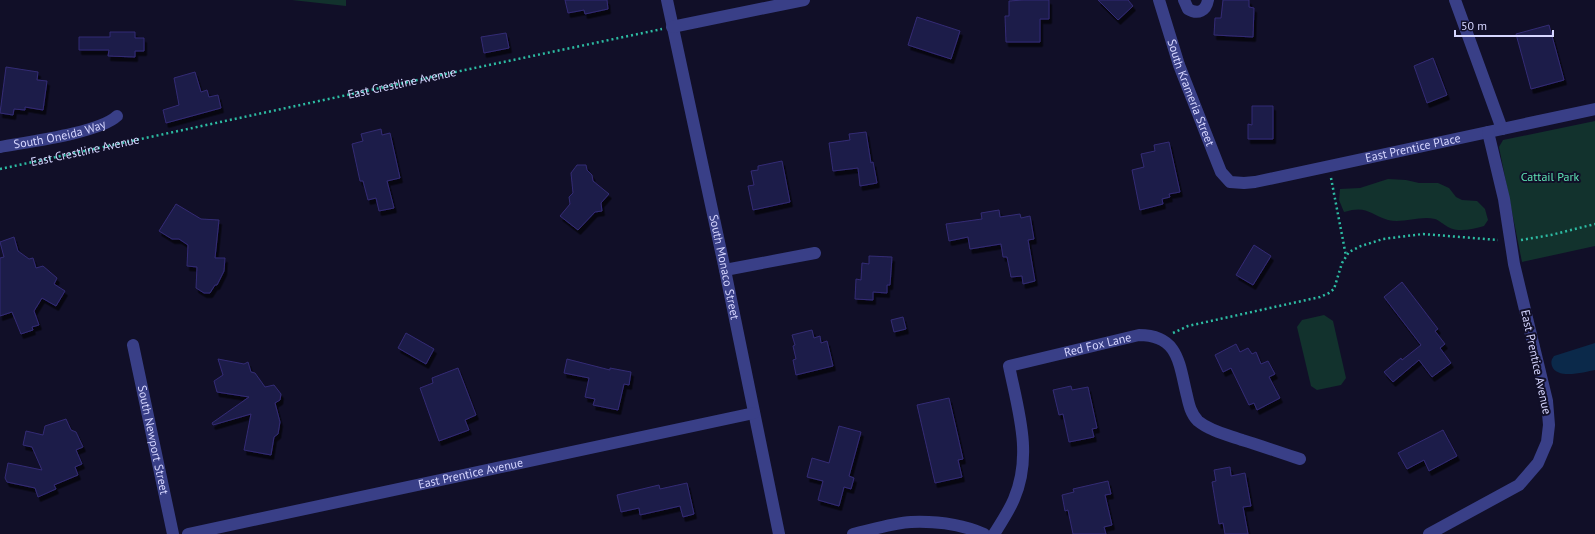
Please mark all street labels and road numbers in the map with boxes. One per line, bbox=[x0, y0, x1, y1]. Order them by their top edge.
street label: South Krameria Street bbox=[1164, 37, 1218, 148]
street label: East Crestline Avenue bbox=[346, 64, 457, 102]
street label: South Oneida Way bbox=[12, 116, 108, 152]
street label: East Prentice Place bbox=[1364, 130, 1462, 165]
street label: East Crestline Avenue bbox=[29, 132, 141, 169]
street label: South Monaco Street bbox=[706, 213, 743, 321]
street label: East Prentice Avenue bbox=[1518, 308, 1555, 416]
street label: Red Fox Lane bbox=[1063, 329, 1133, 360]
street label: South Newport Street bbox=[135, 384, 172, 496]
street label: East Prentice Avenue bbox=[417, 455, 524, 492]

